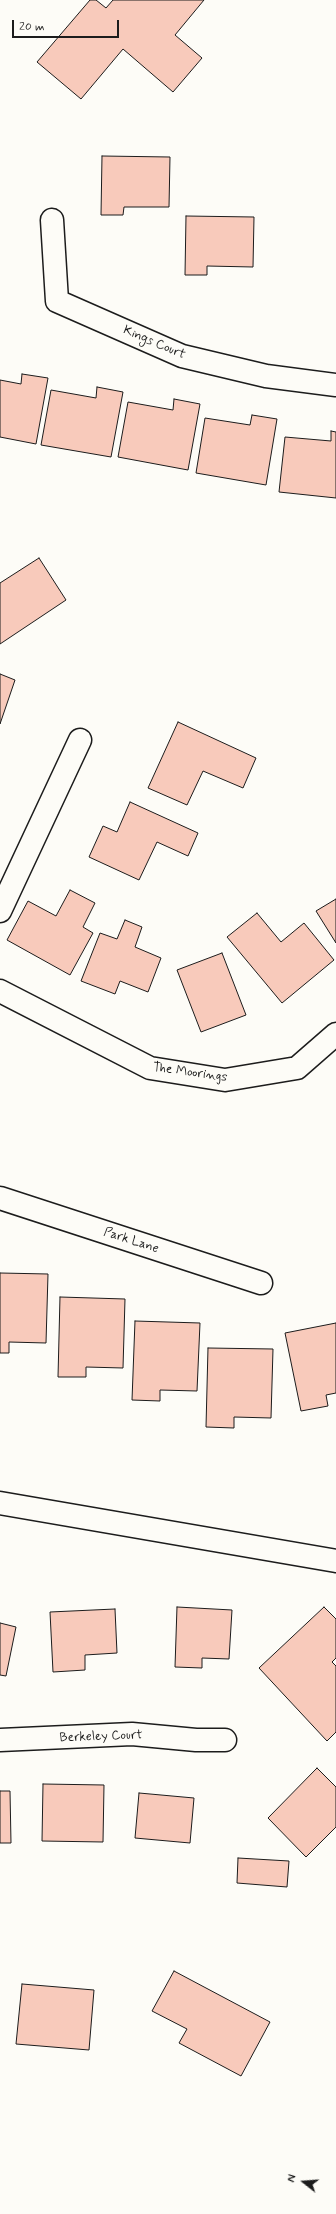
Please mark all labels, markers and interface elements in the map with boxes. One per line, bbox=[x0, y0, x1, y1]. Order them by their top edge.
scale bar bbox=[14, 12, 121, 38]
text: 20 m bbox=[19, 19, 45, 35]
street label: Kings Court bbox=[120, 323, 188, 363]
street label: The Moorings bbox=[152, 1060, 228, 1086]
street label: Park Lane bbox=[101, 1225, 161, 1257]
street label: Berkeley Court bbox=[59, 1728, 143, 1746]
north arrow bbox=[284, 2162, 324, 2202]
text: N bbox=[285, 2173, 300, 2184]

